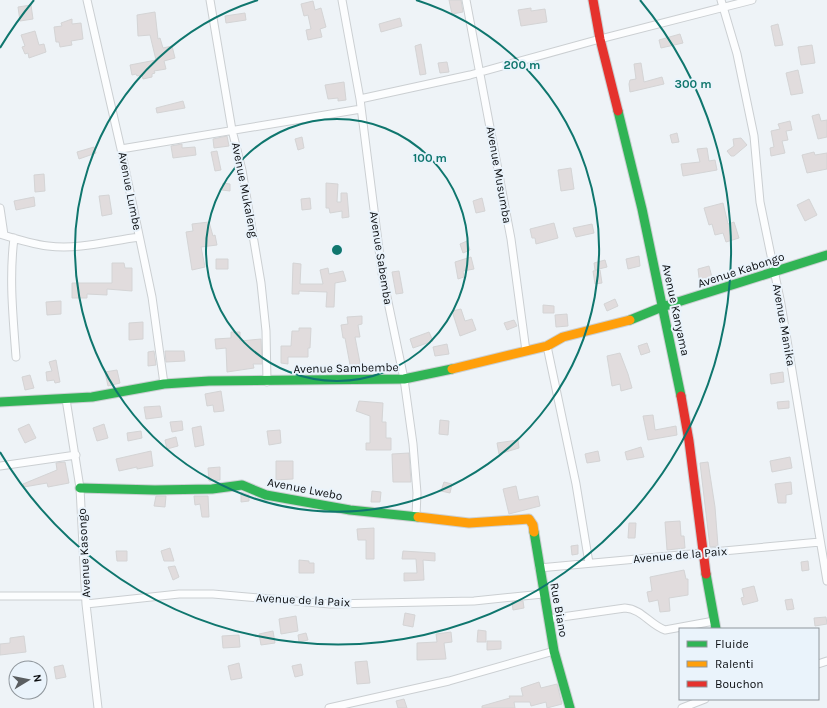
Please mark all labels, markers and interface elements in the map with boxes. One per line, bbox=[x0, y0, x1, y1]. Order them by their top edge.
text: 200 m bbox=[504, 58, 540, 72]
text: 300 m bbox=[674, 77, 712, 91]
street label: Avenue Musumba bbox=[484, 125, 514, 225]
street label: Avenue Mukaleng bbox=[229, 141, 261, 239]
street label: Avenue Lumbe bbox=[116, 151, 144, 231]
text: 100 m bbox=[413, 151, 447, 165]
street label: Avenue Sabemba bbox=[367, 210, 395, 306]
centre of rings bbox=[330, 243, 344, 257]
street label: Avenue Kabongo bbox=[696, 249, 786, 291]
street label: Avenue Kanyama bbox=[659, 263, 693, 357]
street label: Avenue Manika bbox=[770, 283, 798, 367]
street label: Avenue Sambembe bbox=[293, 360, 399, 376]
street label: Avenue Lwebo bbox=[266, 475, 344, 503]
street label: Avenue Kasongo bbox=[75, 508, 93, 598]
street label: Avenue de la Paix bbox=[632, 544, 728, 566]
street label: Rue Biano bbox=[547, 582, 571, 638]
street label: Avenue de la Paix bbox=[256, 591, 350, 609]
legend bbox=[679, 628, 819, 700]
text: Fluide bbox=[715, 637, 749, 651]
text: Ralenti bbox=[715, 657, 754, 671]
north arrow bbox=[8, 660, 48, 700]
text: N bbox=[30, 673, 44, 683]
text: Bouchon bbox=[715, 677, 764, 691]

